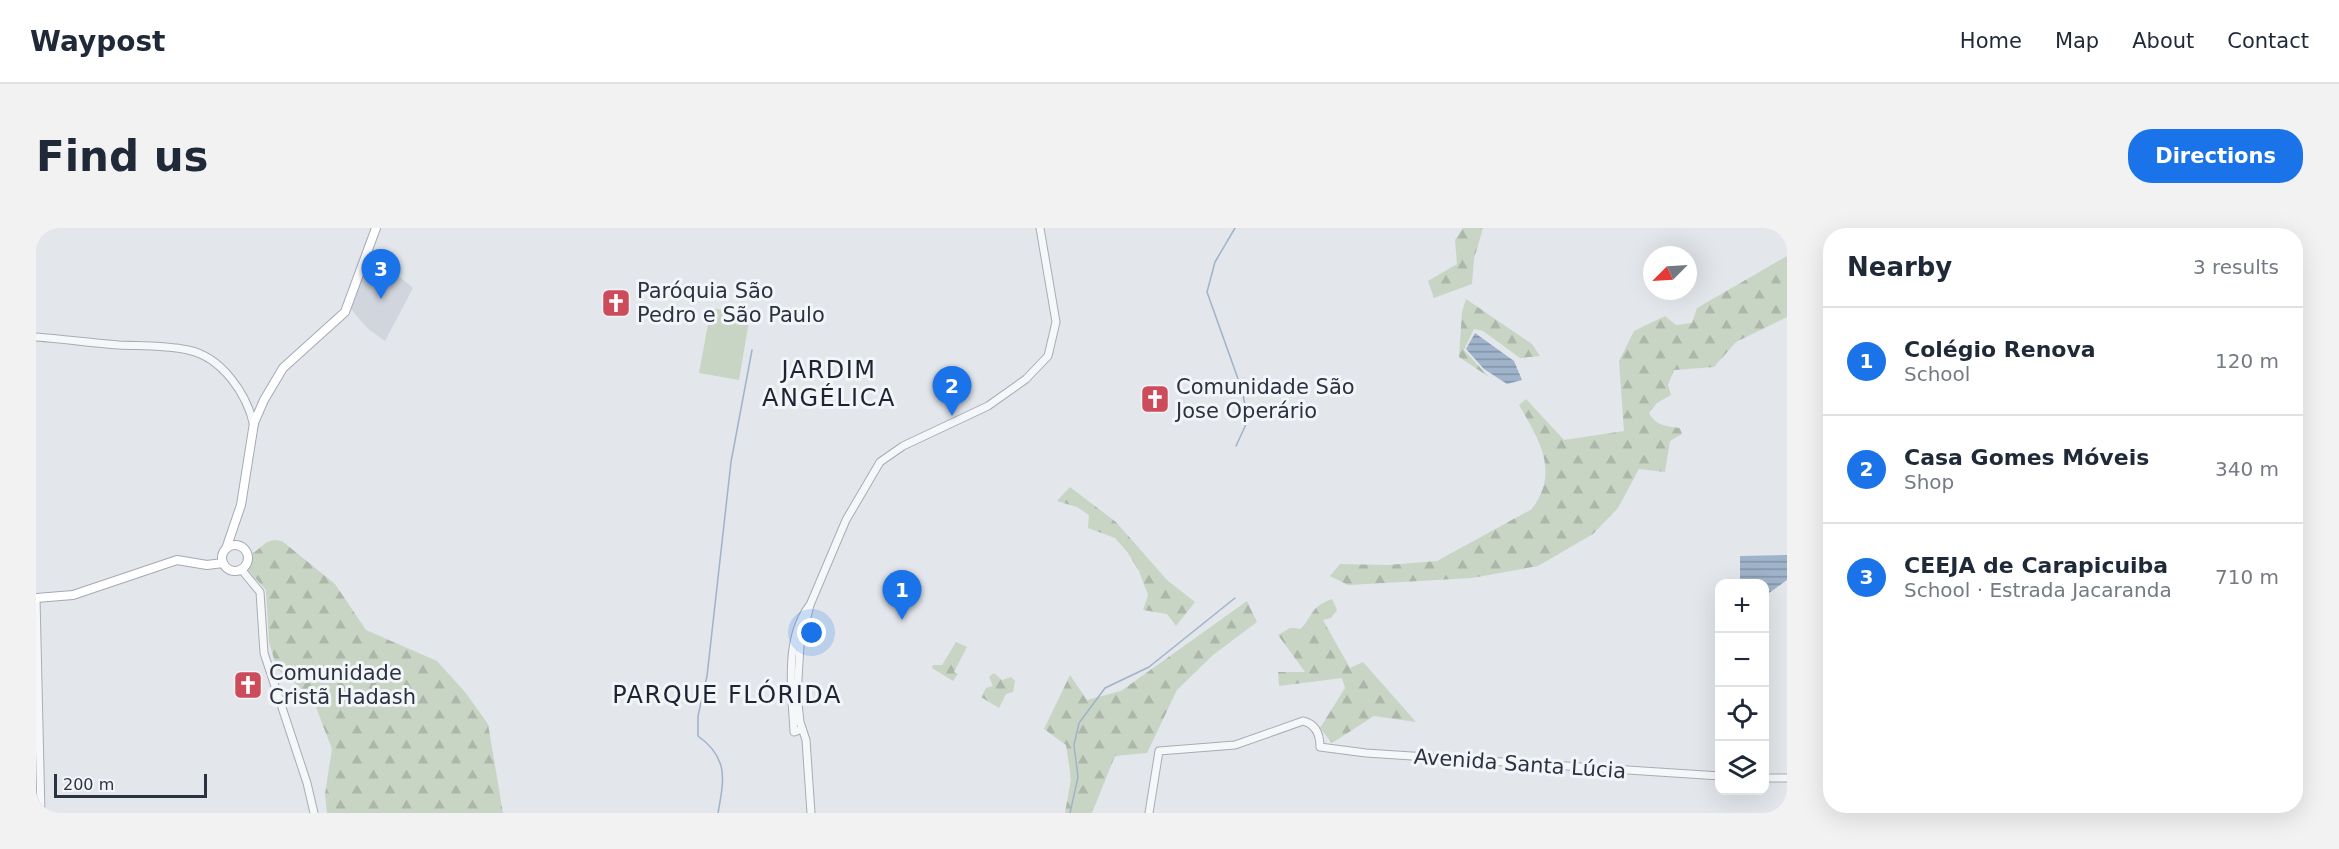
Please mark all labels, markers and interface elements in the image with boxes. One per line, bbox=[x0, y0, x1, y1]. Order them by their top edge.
text: Waypost bbox=[30, 25, 166, 58]
text: Home bbox=[1960, 29, 2022, 53]
text: Map bbox=[2055, 29, 2099, 53]
text: About bbox=[2132, 29, 2194, 53]
text: Contact bbox=[2227, 29, 2309, 53]
button: Directions bbox=[2128, 129, 2303, 183]
text: Find us bbox=[36, 132, 209, 181]
north arrow bbox=[1643, 246, 1697, 300]
pin: 3 bbox=[362, 250, 400, 299]
text: Nearby bbox=[1847, 252, 1952, 282]
text: 3 results bbox=[2193, 255, 2279, 279]
place label: Paróquia São Pedro e São Paulo bbox=[637, 279, 825, 327]
church icon: Paróquia São Pedro e São Paulo bbox=[600, 287, 632, 319]
text: Colégio Renova bbox=[1904, 337, 2096, 362]
text: 1 bbox=[1860, 349, 1873, 373]
text: 120 m bbox=[2215, 349, 2279, 373]
district label: JARDIM ANGÉLICA bbox=[762, 356, 896, 412]
text: School bbox=[1904, 362, 1970, 386]
pin: 2 bbox=[932, 366, 972, 416]
place label: Comunidade São Jose Operário bbox=[1174, 375, 1355, 423]
church icon: Comunidade São Jose Operário bbox=[1139, 383, 1171, 415]
text: Casa Gomes Móveis bbox=[1904, 445, 2149, 470]
text: 2 bbox=[1860, 457, 1873, 481]
text: 340 m bbox=[2215, 457, 2279, 481]
text: Shop bbox=[1904, 470, 1954, 494]
text: CEEJA de Carapicuiba bbox=[1904, 553, 2168, 578]
text: 3 bbox=[1860, 565, 1873, 589]
text: 710 m bbox=[2215, 565, 2279, 589]
pin: 1 bbox=[882, 570, 922, 620]
text: School · Estrada Jacaranda bbox=[1904, 578, 2172, 602]
map controls bbox=[1715, 579, 1769, 795]
button: + bbox=[1715, 579, 1769, 633]
your location bbox=[797, 618, 826, 647]
button: − bbox=[1715, 633, 1769, 687]
place label: Comunidade Cristã Hadash bbox=[269, 661, 416, 709]
church icon: Comunidade Cristã Hadash bbox=[232, 669, 264, 701]
district label: PARQUE FLÓRIDA bbox=[612, 679, 842, 709]
button: locate bbox=[1715, 687, 1769, 741]
button: layers bbox=[1715, 741, 1769, 795]
street label: Avenida Santa Lúcia bbox=[1413, 745, 1627, 783]
scale bar bbox=[54, 771, 207, 798]
text: 200 m bbox=[63, 775, 114, 794]

